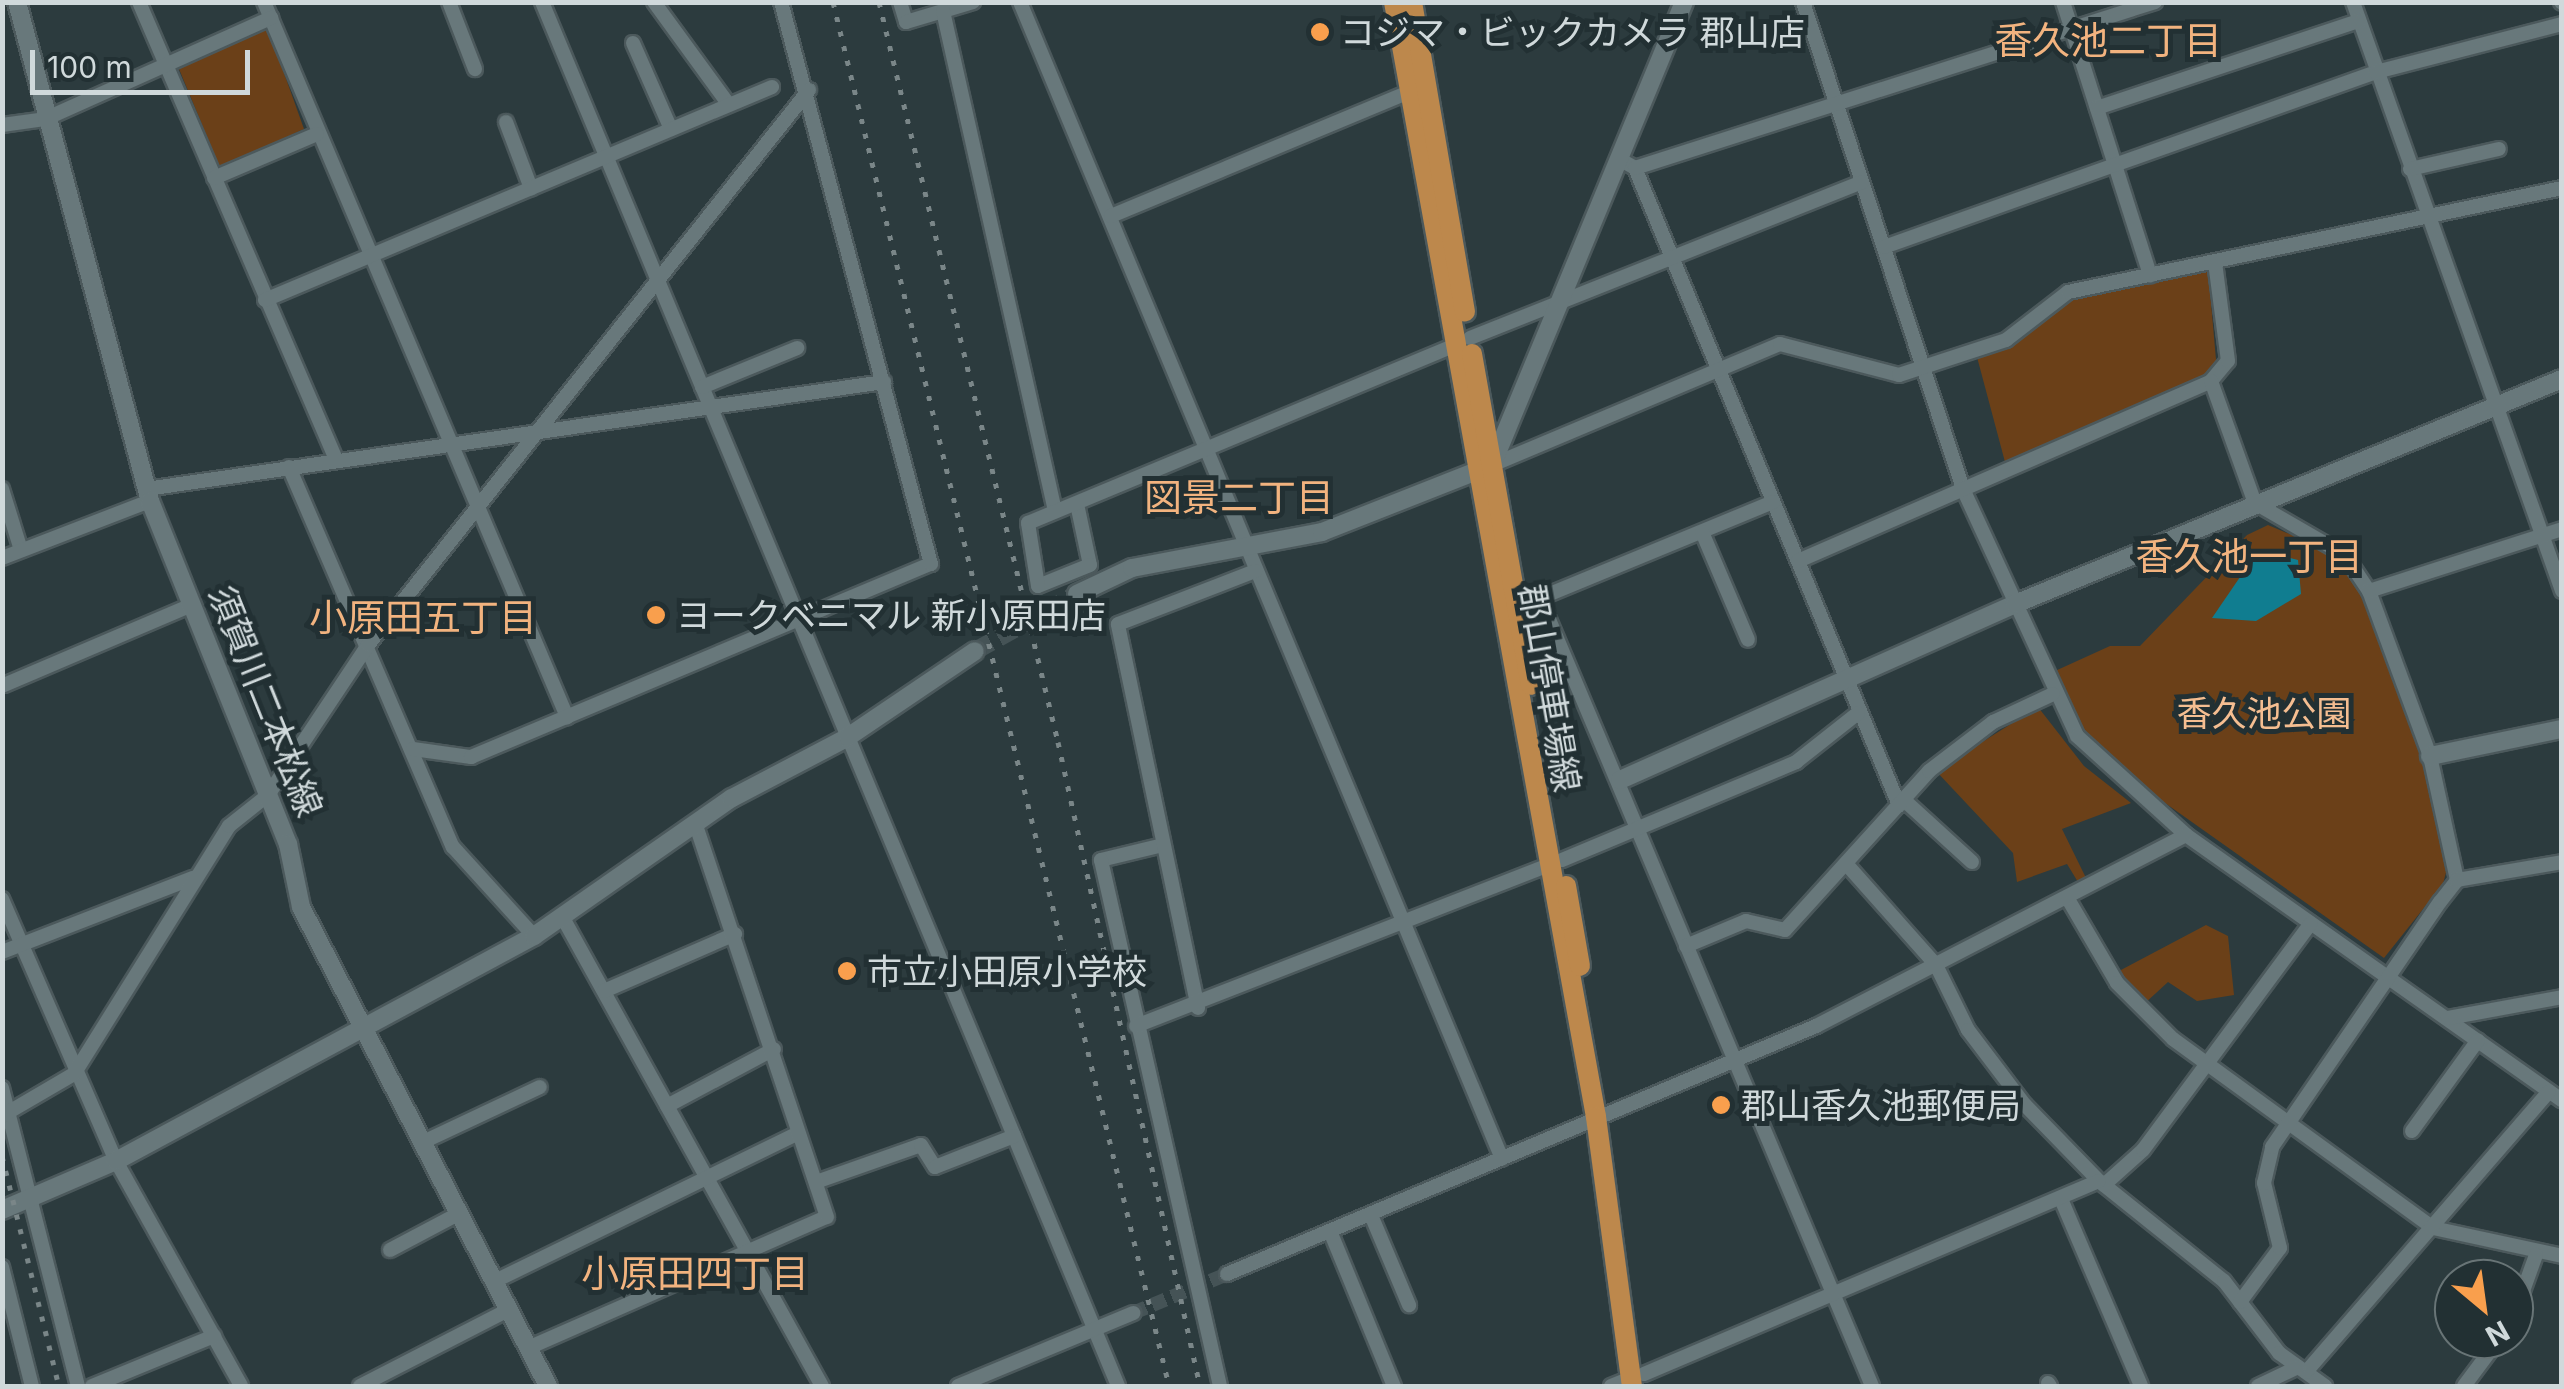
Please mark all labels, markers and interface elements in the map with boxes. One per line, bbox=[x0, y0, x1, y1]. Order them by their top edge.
place label: コジマ・ビックカメラ 郡山店 bbox=[1340, 11, 1805, 53]
district label: 香久池二丁目 bbox=[1994, 18, 2222, 64]
marker: コジマ・ビックカメラ 郡山店 bbox=[1309, 21, 1331, 43]
scale bar bbox=[35, 30, 255, 92]
text: 100 m bbox=[47, 49, 132, 85]
district label: 図景二丁目 bbox=[1144, 475, 1334, 521]
district label: 香久池一丁目 bbox=[2135, 534, 2363, 580]
street label: 須賀川二本松線 bbox=[201, 580, 331, 822]
street label: 郡山停車場線 bbox=[1511, 581, 1589, 795]
place label: ヨークベニマル 新小原田店 bbox=[676, 594, 1106, 636]
district label: 小原田五丁目 bbox=[309, 595, 537, 641]
marker: ヨークベニマル 新小原田店 bbox=[645, 604, 667, 626]
park label: 香久池公園 bbox=[2177, 692, 2351, 734]
place label: 市立小田原小学校 bbox=[867, 950, 1147, 992]
marker: 市立小田原小学校 bbox=[836, 960, 858, 982]
place label: 郡山香久池郵便局 bbox=[1741, 1084, 2021, 1126]
marker: 郡山香久池郵便局 bbox=[1710, 1094, 1732, 1116]
district label: 小原田四丁目 bbox=[581, 1251, 809, 1297]
north arrow bbox=[2434, 1259, 2534, 1359]
text: N bbox=[2480, 1313, 2515, 1354]

